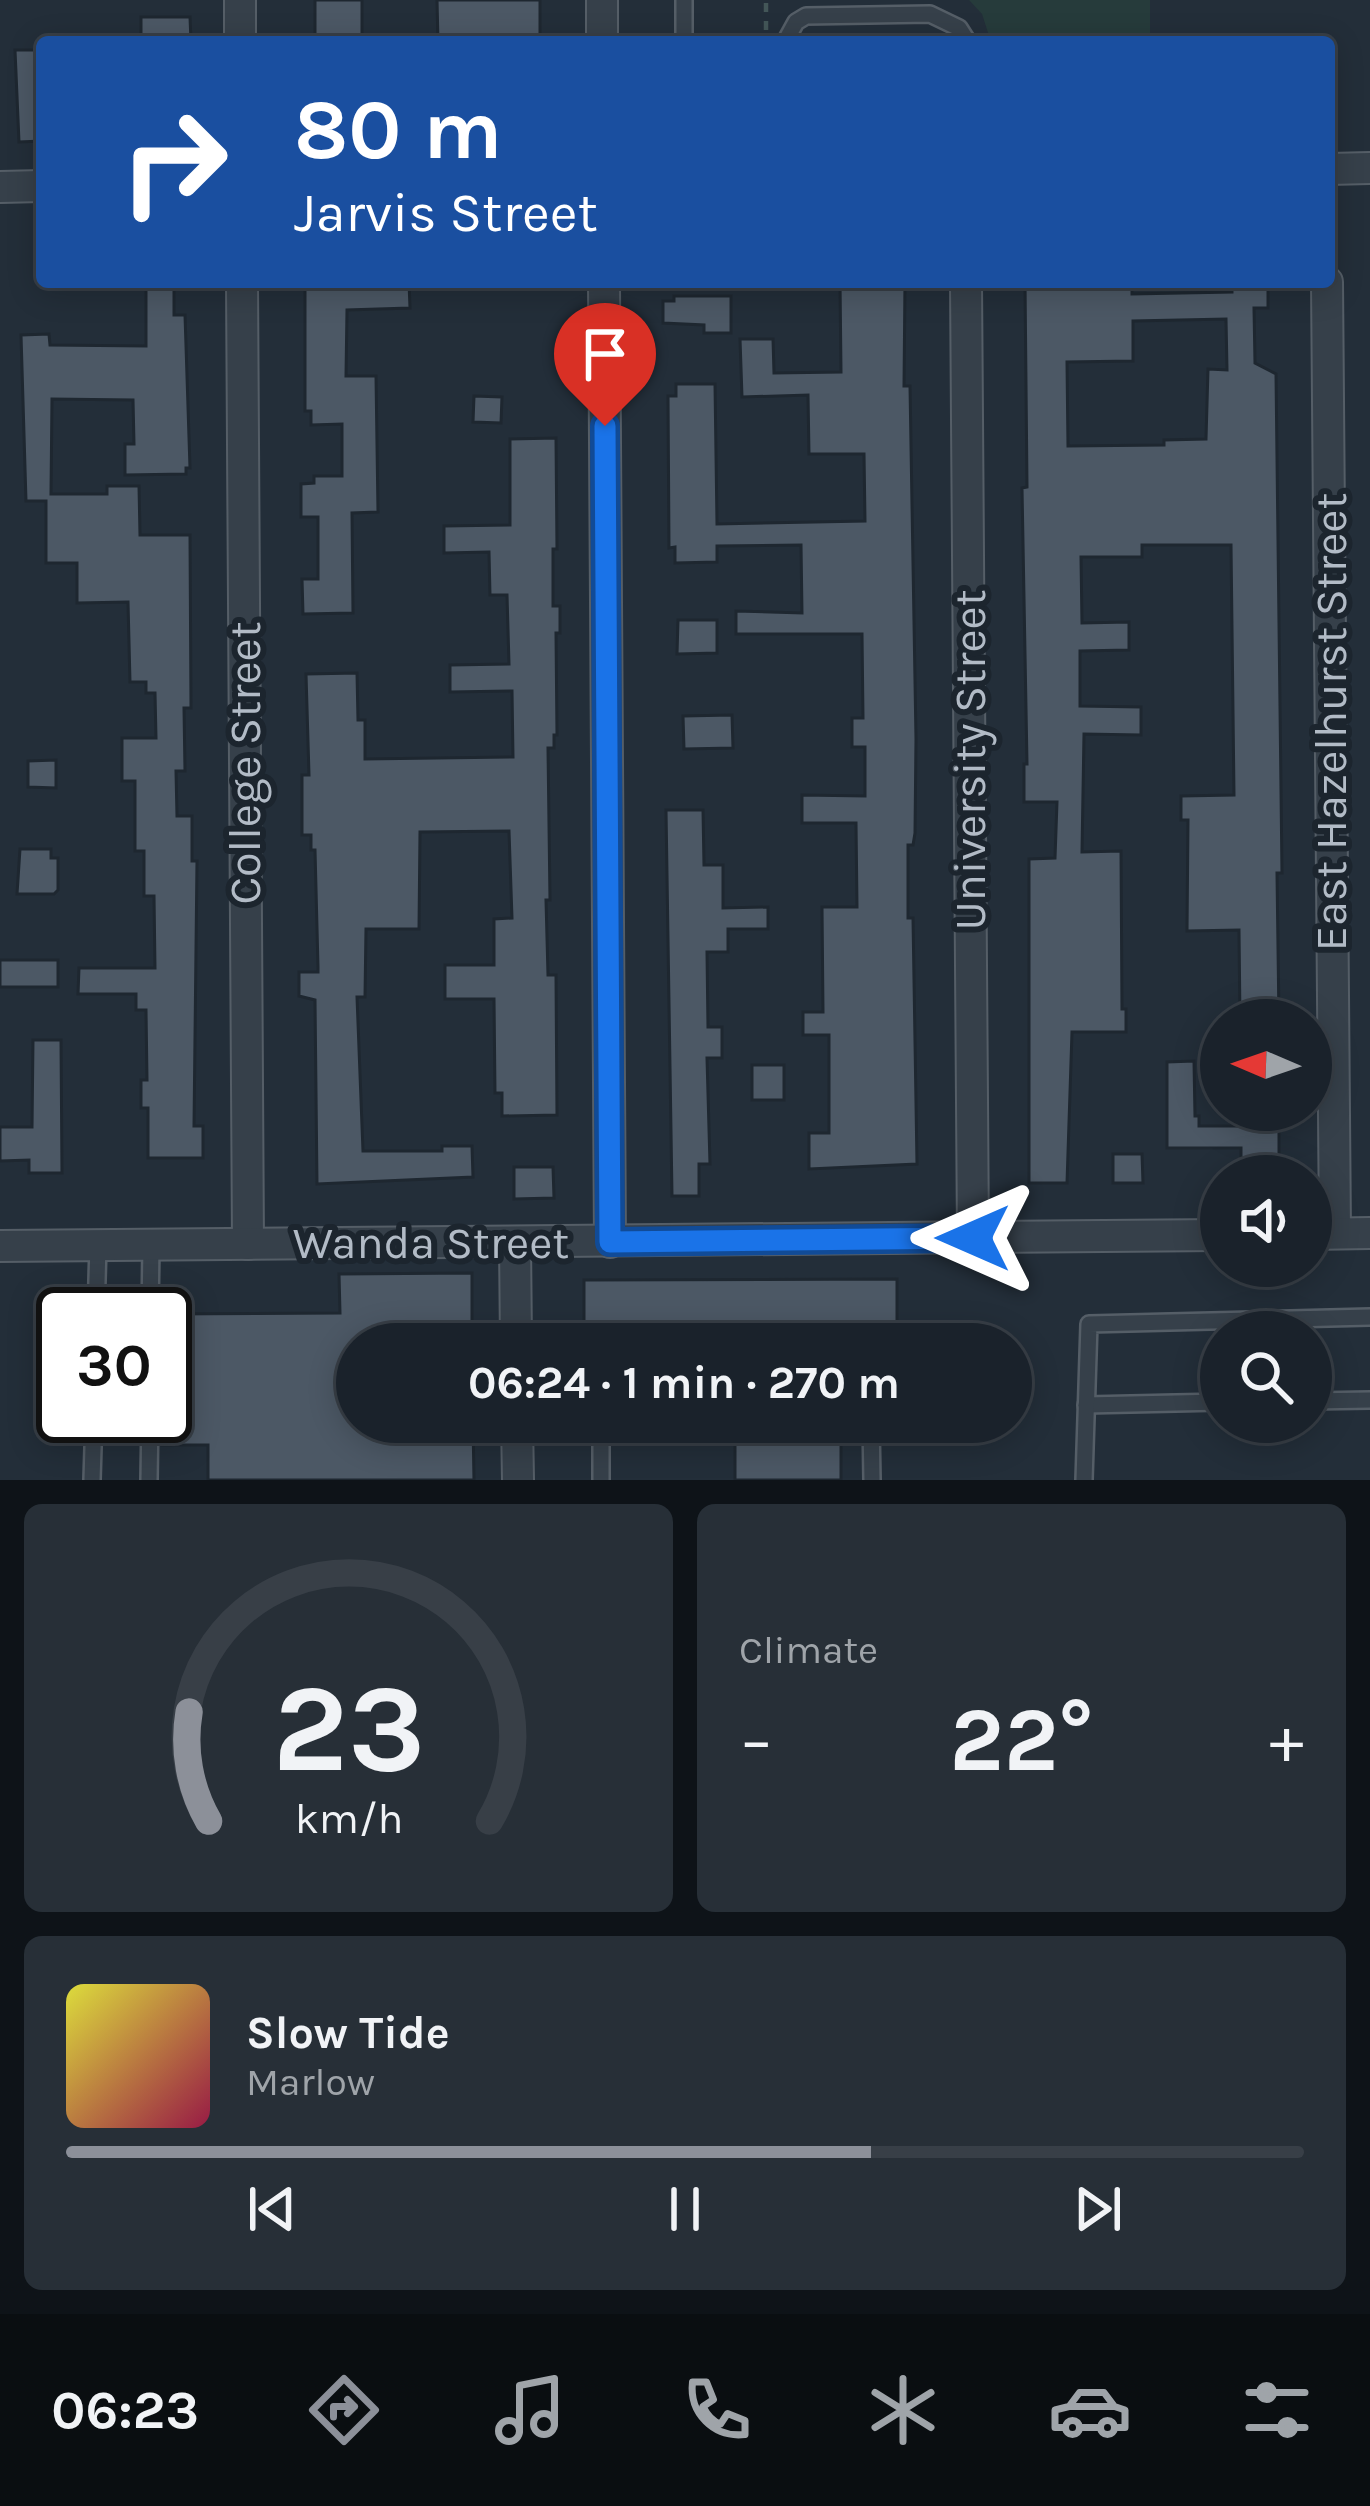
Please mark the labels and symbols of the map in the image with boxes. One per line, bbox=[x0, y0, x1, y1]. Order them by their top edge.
pin bbox=[554, 303, 656, 426]
street label: East Hazelhurst Street bbox=[1305, 493, 1357, 951]
street label: University Street bbox=[944, 589, 997, 931]
street label: College Street bbox=[219, 621, 272, 905]
north arrow bbox=[1200, 999, 1332, 1131]
position arrow bbox=[910, 1175, 1036, 1301]
street label: Wanda Street bbox=[293, 1217, 569, 1269]
speed limit sign: 30 bbox=[36, 1287, 192, 1443]

